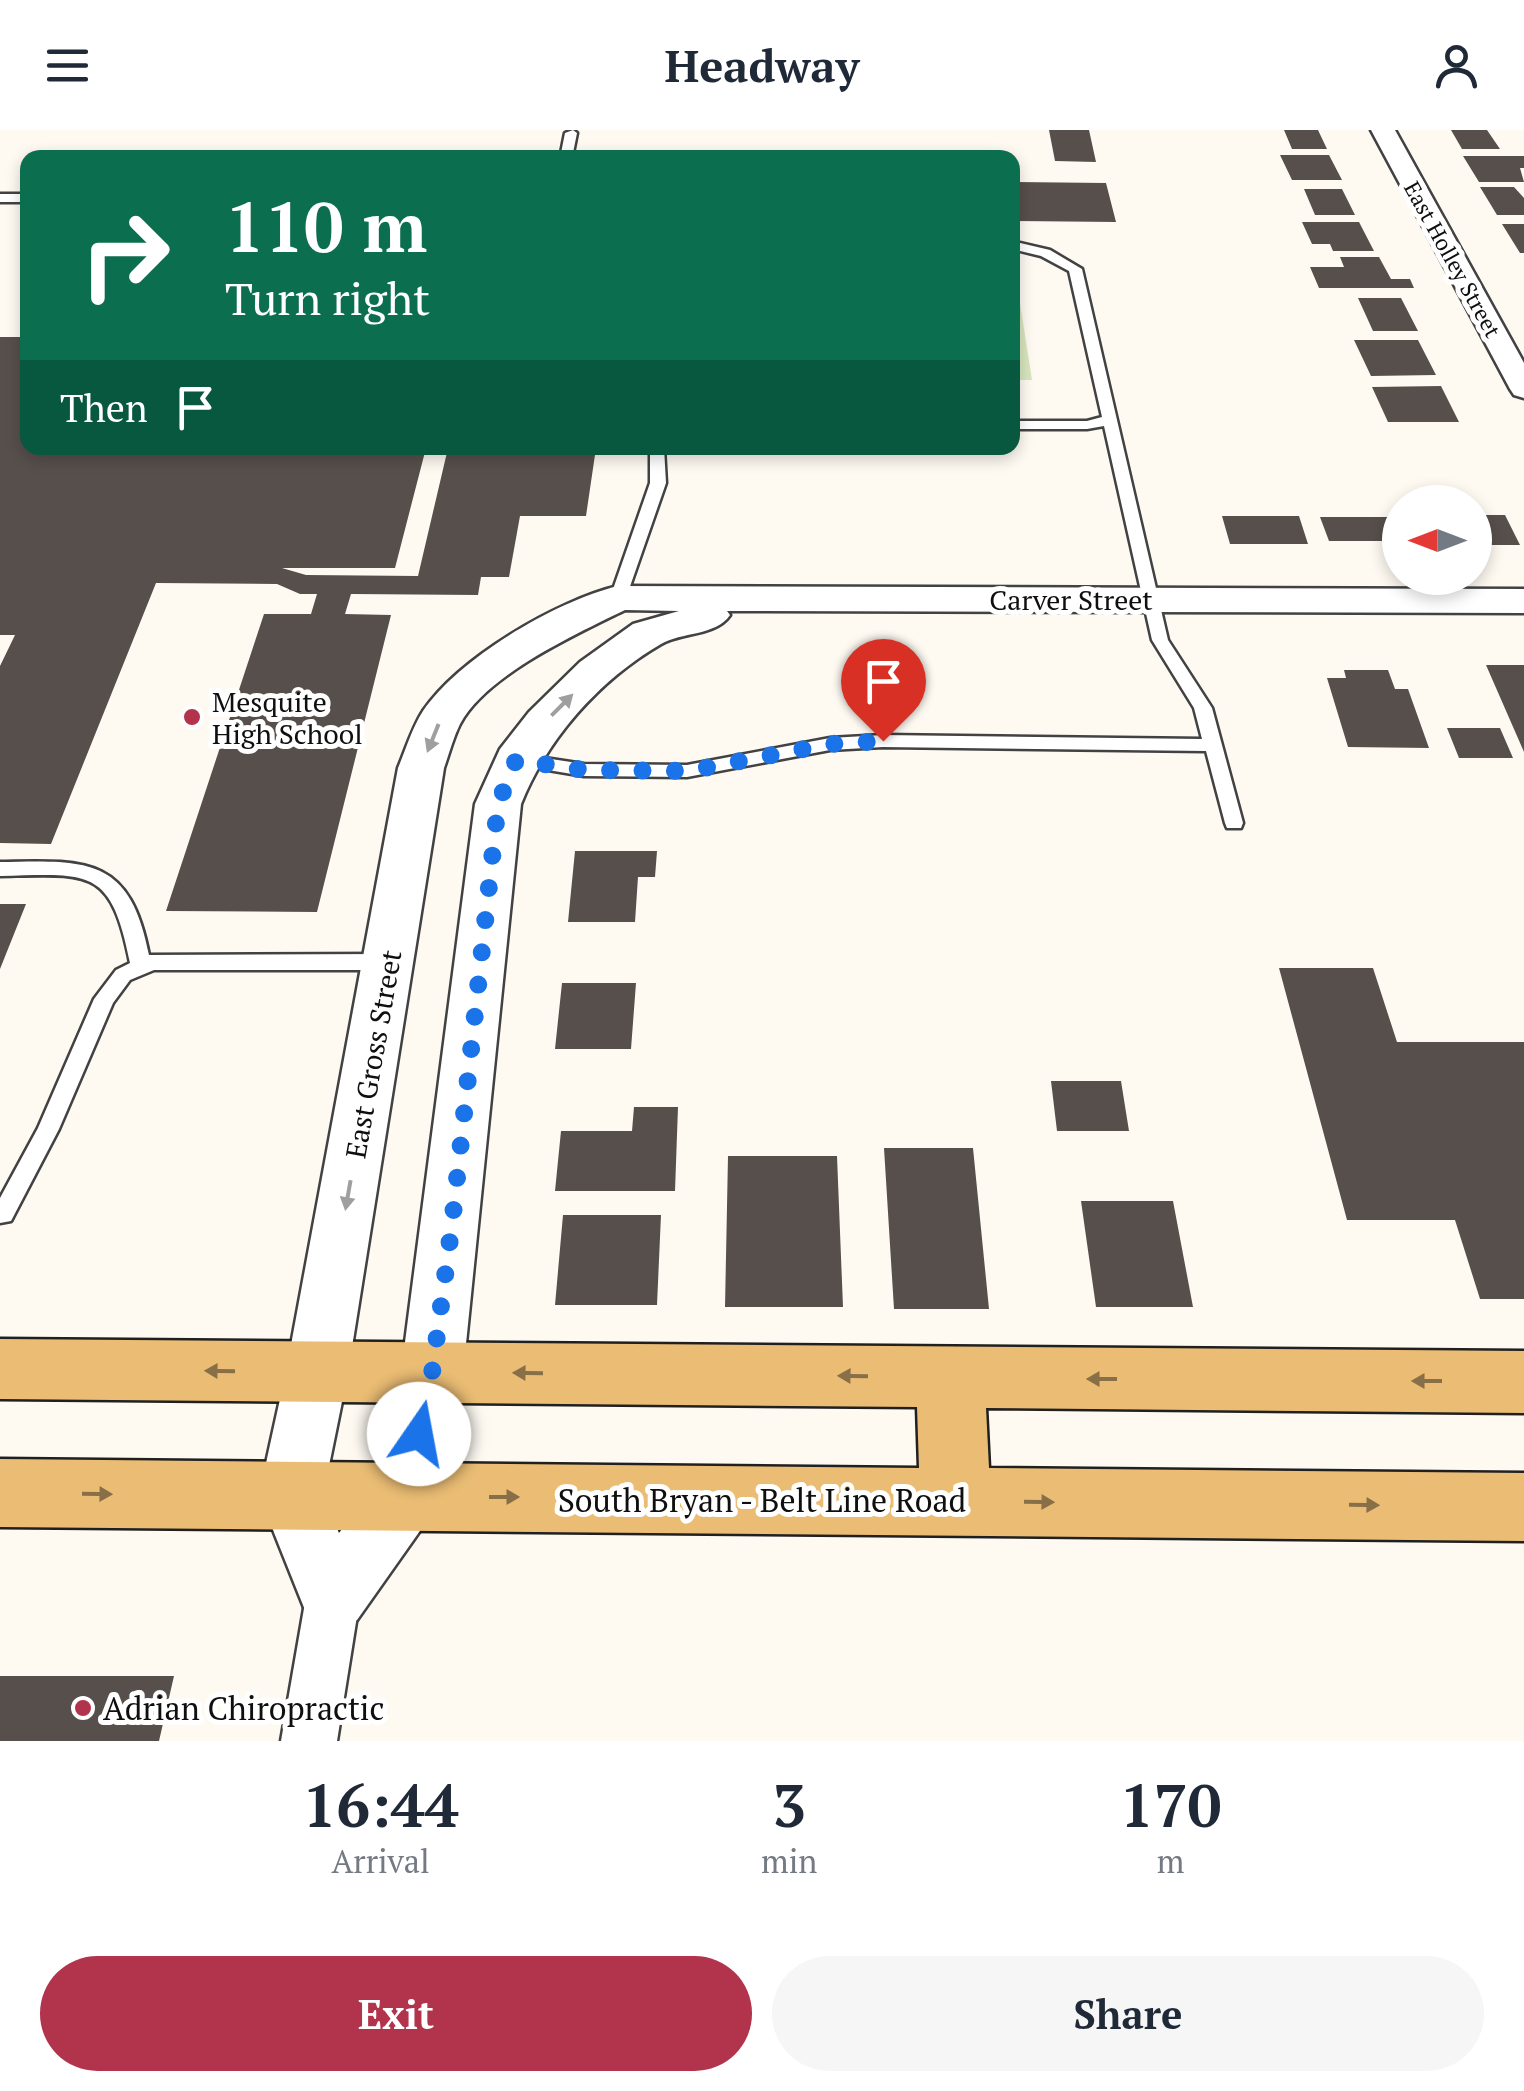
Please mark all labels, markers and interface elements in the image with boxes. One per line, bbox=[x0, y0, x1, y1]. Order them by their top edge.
text: Headway bbox=[665, 35, 859, 95]
icon: menu bbox=[40, 38, 95, 93]
icon: person bbox=[1429, 38, 1484, 93]
street label: East Holley Street bbox=[1398, 176, 1508, 342]
text: 110 m bbox=[225, 179, 427, 272]
icon: right bbox=[60, 190, 190, 320]
text: Turn right bbox=[225, 268, 430, 328]
icon: arrive bbox=[168, 380, 223, 435]
text: Then bbox=[60, 383, 148, 433]
north arrow bbox=[1382, 485, 1492, 595]
map controls bbox=[1382, 485, 1492, 595]
street label: Carver Street bbox=[989, 581, 1153, 618]
pin bbox=[841, 639, 926, 742]
icon: arrive bbox=[856, 654, 911, 709]
place label: Mesquite High School bbox=[212, 683, 363, 752]
one-way arrow bbox=[550, 693, 574, 717]
marker: Mesquite High School bbox=[181, 706, 203, 728]
one-way arrow bbox=[425, 723, 441, 753]
street label: East Gross Street bbox=[336, 946, 410, 1161]
one-way arrow bbox=[340, 1179, 355, 1211]
one-way arrow bbox=[203, 1363, 235, 1379]
one-way arrow bbox=[511, 1365, 543, 1381]
one-way arrow bbox=[836, 1368, 868, 1384]
one-way arrow bbox=[1085, 1371, 1117, 1387]
one-way arrow bbox=[1410, 1373, 1442, 1389]
position arrow bbox=[367, 1382, 471, 1486]
street label: South Bryan - Belt Line Road bbox=[558, 1479, 967, 1521]
one-way arrow bbox=[82, 1486, 114, 1502]
one-way arrow bbox=[488, 1490, 520, 1506]
one-way arrow bbox=[1023, 1494, 1055, 1510]
one-way arrow bbox=[1348, 1497, 1380, 1513]
place label: Adrian Chiropractic bbox=[103, 1687, 384, 1729]
marker: Adrian Chiropractic bbox=[72, 1697, 94, 1719]
text: 16:44 bbox=[302, 1765, 459, 1844]
text: 3 bbox=[772, 1765, 806, 1844]
text: 170 bbox=[1120, 1765, 1222, 1844]
text: Arrival bbox=[332, 1840, 430, 1882]
text: min bbox=[761, 1840, 817, 1882]
text: m bbox=[1157, 1840, 1184, 1882]
button: Exit bbox=[40, 1956, 752, 2071]
button: Share bbox=[772, 1956, 1484, 2071]

